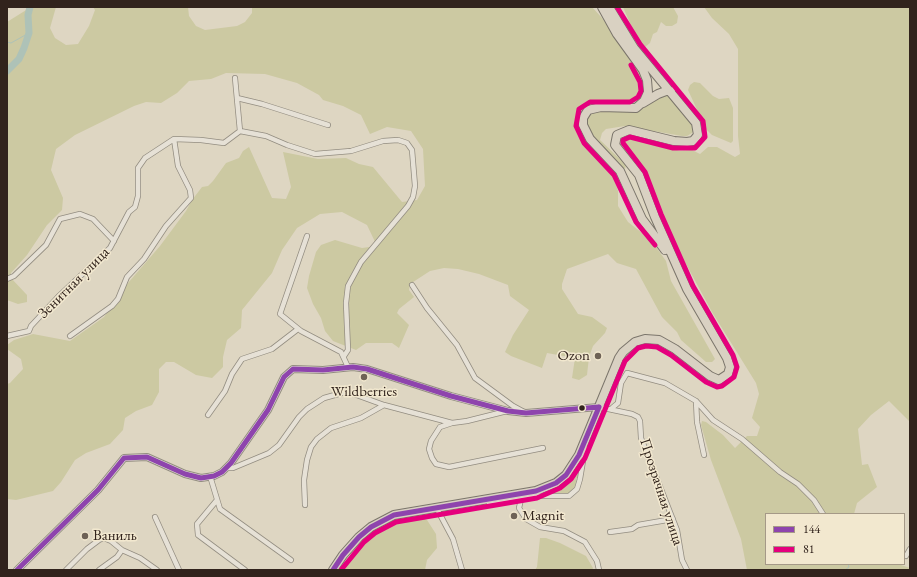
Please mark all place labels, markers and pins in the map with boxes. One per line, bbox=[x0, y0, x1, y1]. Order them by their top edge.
place label: Ozon bbox=[558, 347, 590, 365]
marker: Ozon bbox=[593, 351, 603, 361]
marker: Wildberries bbox=[359, 372, 369, 382]
place label: Wildberries bbox=[331, 383, 397, 401]
unlabelled marker bbox=[577, 403, 587, 413]
place label: Magnit bbox=[522, 507, 564, 525]
marker: Magnit bbox=[509, 511, 519, 521]
place label: Ваниль bbox=[93, 527, 137, 545]
marker: Ваниль bbox=[80, 531, 90, 541]

